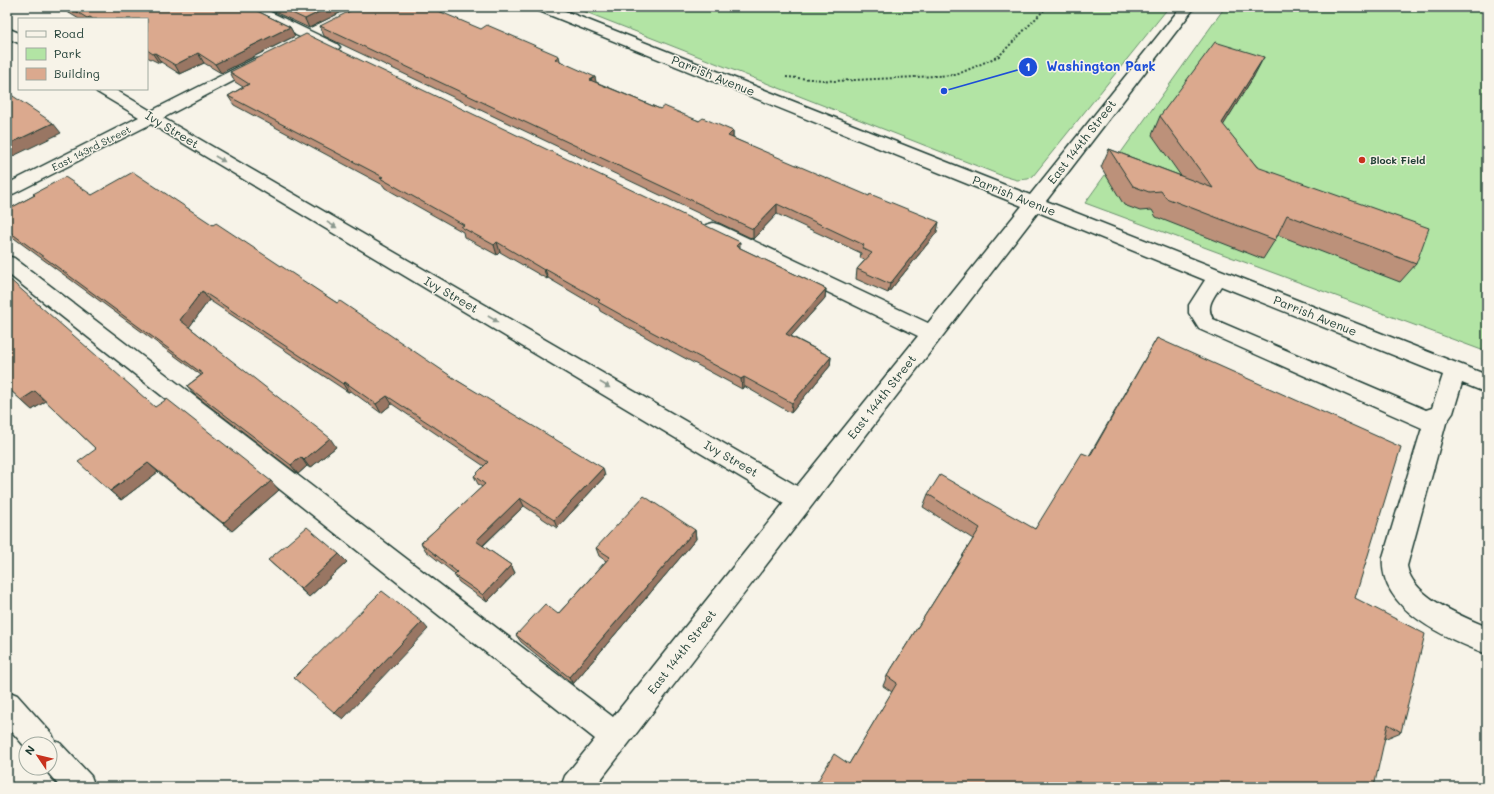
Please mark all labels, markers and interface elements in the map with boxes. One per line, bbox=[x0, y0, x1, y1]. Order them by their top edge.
legend bbox=[18, 18, 148, 90]
text: Road bbox=[54, 25, 84, 41]
text: Park bbox=[54, 45, 81, 61]
street label: Parrish Avenue bbox=[669, 51, 757, 99]
callout: Washington Park bbox=[1018, 54, 1163, 79]
text: Washington Park bbox=[1046, 57, 1156, 74]
text: 1 bbox=[1025, 58, 1031, 74]
text: Building bbox=[54, 65, 100, 81]
street label: East 144th Street bbox=[1043, 96, 1119, 187]
street label: Ivy Street bbox=[143, 107, 202, 151]
street label: East 143rd Street bbox=[49, 122, 133, 174]
place label: Block Field bbox=[1370, 153, 1426, 167]
one-way arrow bbox=[214, 155, 226, 162]
marker: Block Field bbox=[1357, 155, 1367, 165]
street label: Parrish Avenue bbox=[970, 171, 1058, 219]
one-way arrow bbox=[326, 221, 338, 228]
street label: Ivy Street bbox=[422, 272, 481, 316]
street label: Parrish Avenue bbox=[1271, 291, 1359, 339]
one-way arrow bbox=[487, 316, 499, 323]
street label: East 144th Street bbox=[843, 351, 919, 442]
one-way arrow bbox=[599, 382, 611, 389]
street label: Ivy Street bbox=[702, 436, 761, 480]
street label: East 144th Street bbox=[643, 606, 719, 697]
north arrow bbox=[18, 736, 58, 776]
text: N bbox=[21, 742, 38, 758]

